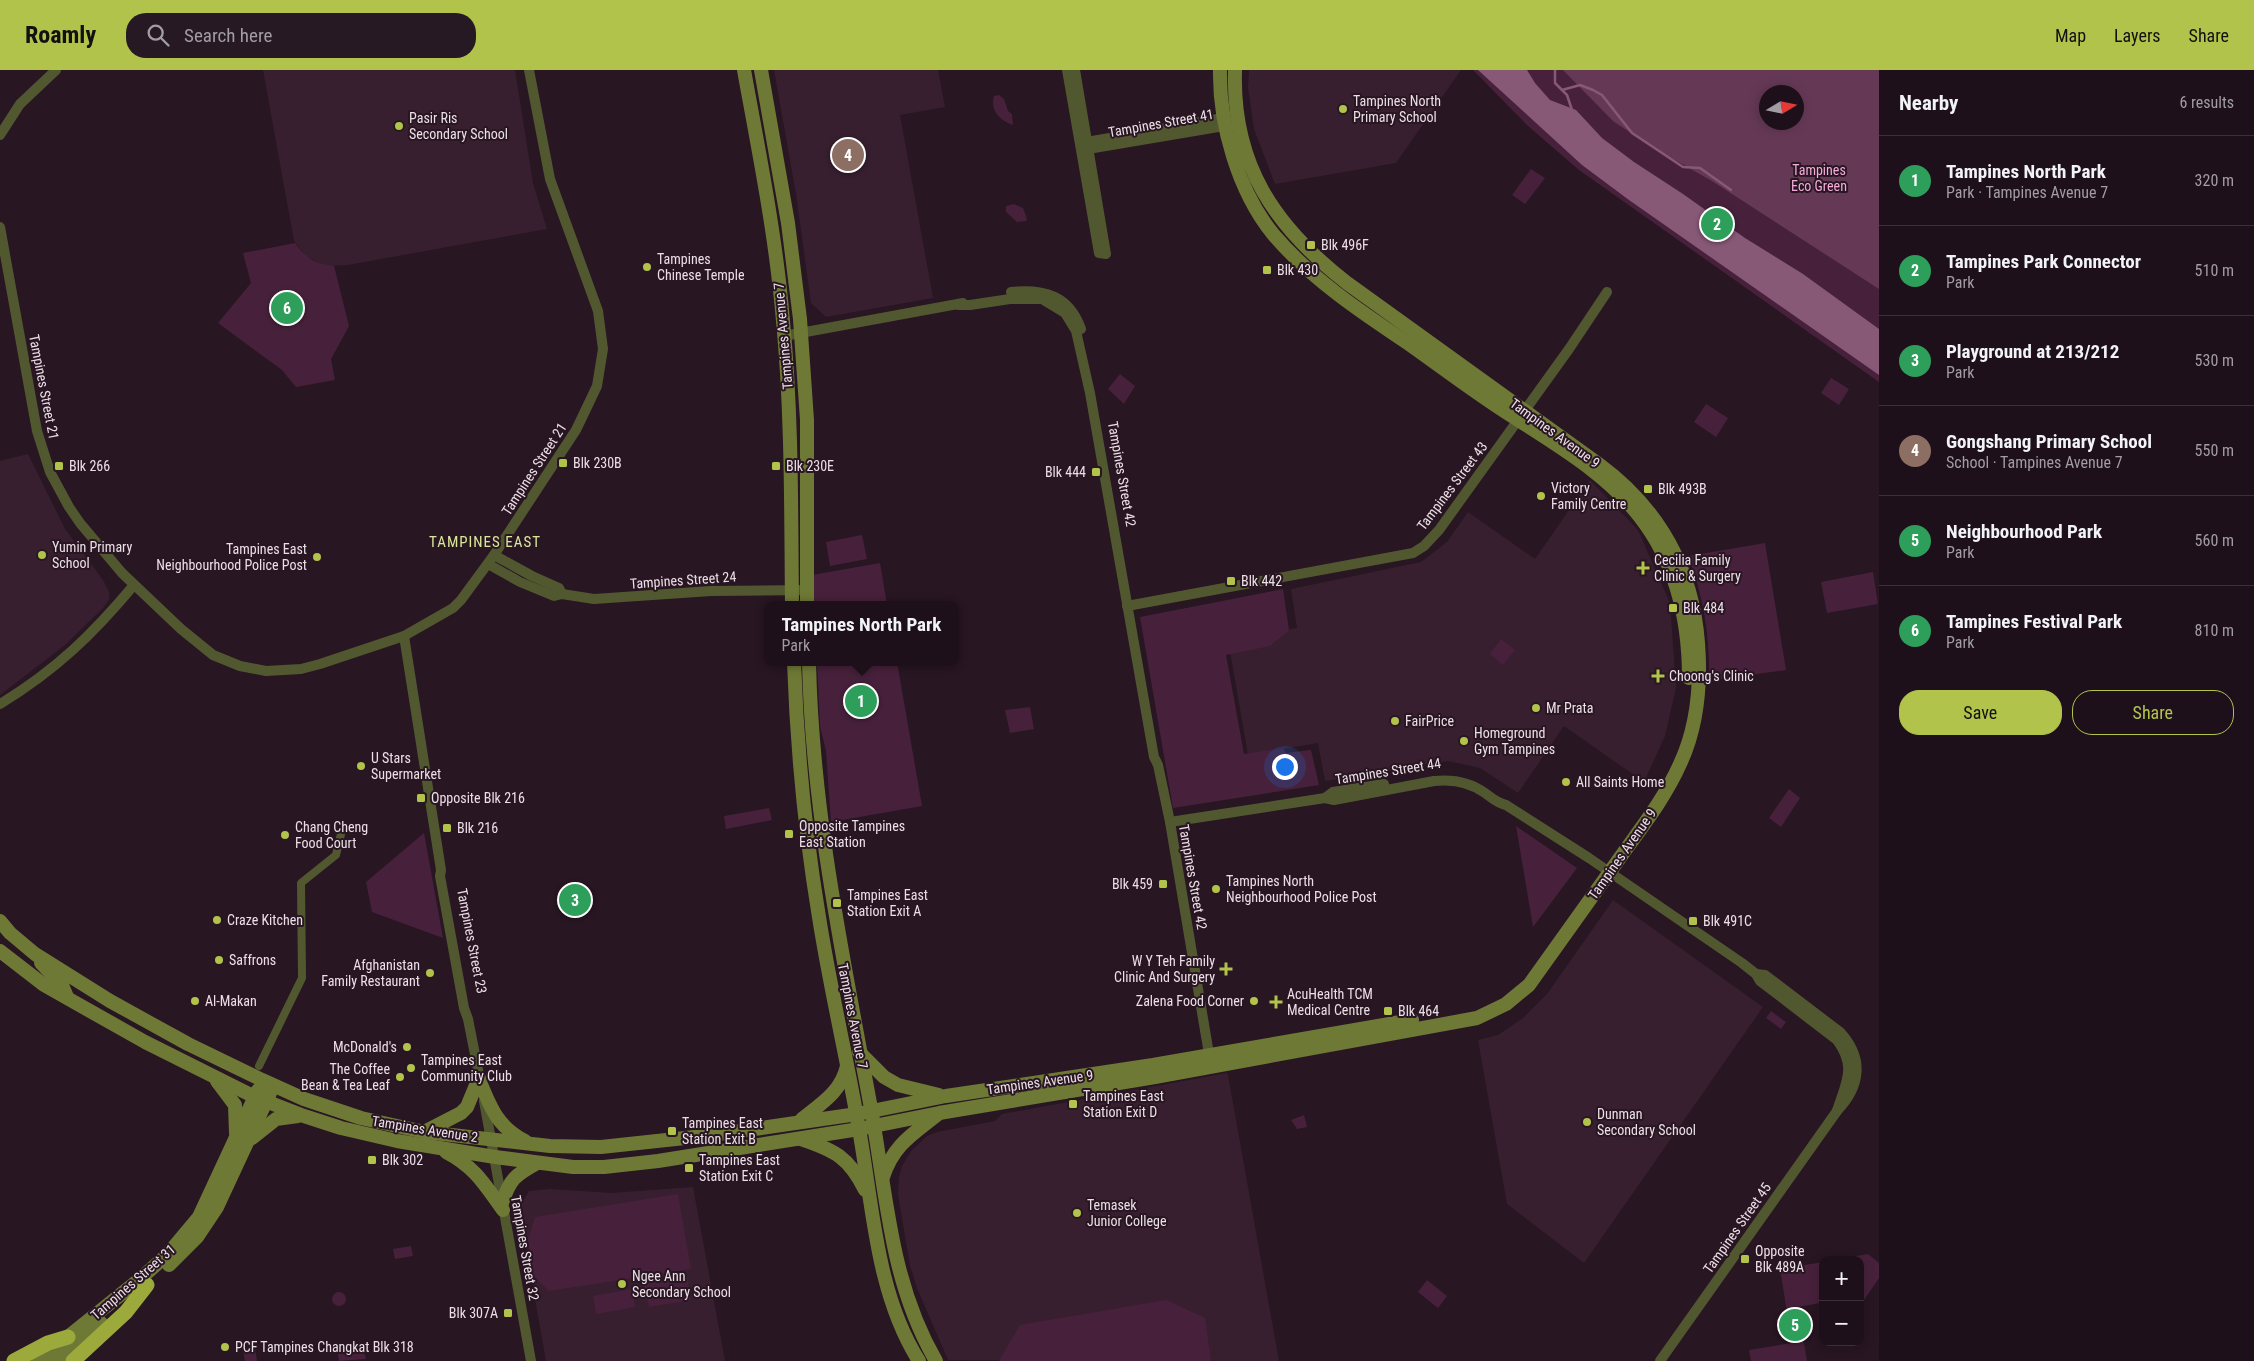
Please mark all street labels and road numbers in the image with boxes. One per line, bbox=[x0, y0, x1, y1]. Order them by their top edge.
street label: Tampines Street 41 bbox=[1107, 106, 1215, 140]
street label: Tampines Avenue 7 bbox=[770, 282, 796, 390]
street label: Tampines Street 21 bbox=[26, 333, 62, 441]
street label: Tampines Avenue 9 bbox=[1507, 395, 1603, 471]
street label: Tampines Street 21 bbox=[498, 420, 570, 518]
street label: Tampines Street 42 bbox=[1105, 420, 1139, 528]
street label: Tampines Street 43 bbox=[1414, 439, 1490, 533]
street label: Tampines Street 24 bbox=[629, 568, 737, 592]
street label: Tampines Street 44 bbox=[1334, 755, 1442, 787]
street label: Tampines Avenue 9 bbox=[1585, 805, 1659, 903]
street label: Tampines Street 42 bbox=[1176, 823, 1210, 931]
street label: Tampines Street 23 bbox=[454, 887, 490, 995]
street label: Tampines Avenue 7 bbox=[835, 962, 871, 1070]
street label: Tampines Avenue 9 bbox=[986, 1067, 1094, 1097]
street label: Tampines Avenue 2 bbox=[371, 1113, 479, 1145]
street label: Tampines Street 45 bbox=[1700, 1180, 1774, 1276]
street label: Tampines Street 32 bbox=[508, 1194, 542, 1302]
street label: Tampines Street 31 bbox=[87, 1241, 179, 1323]

